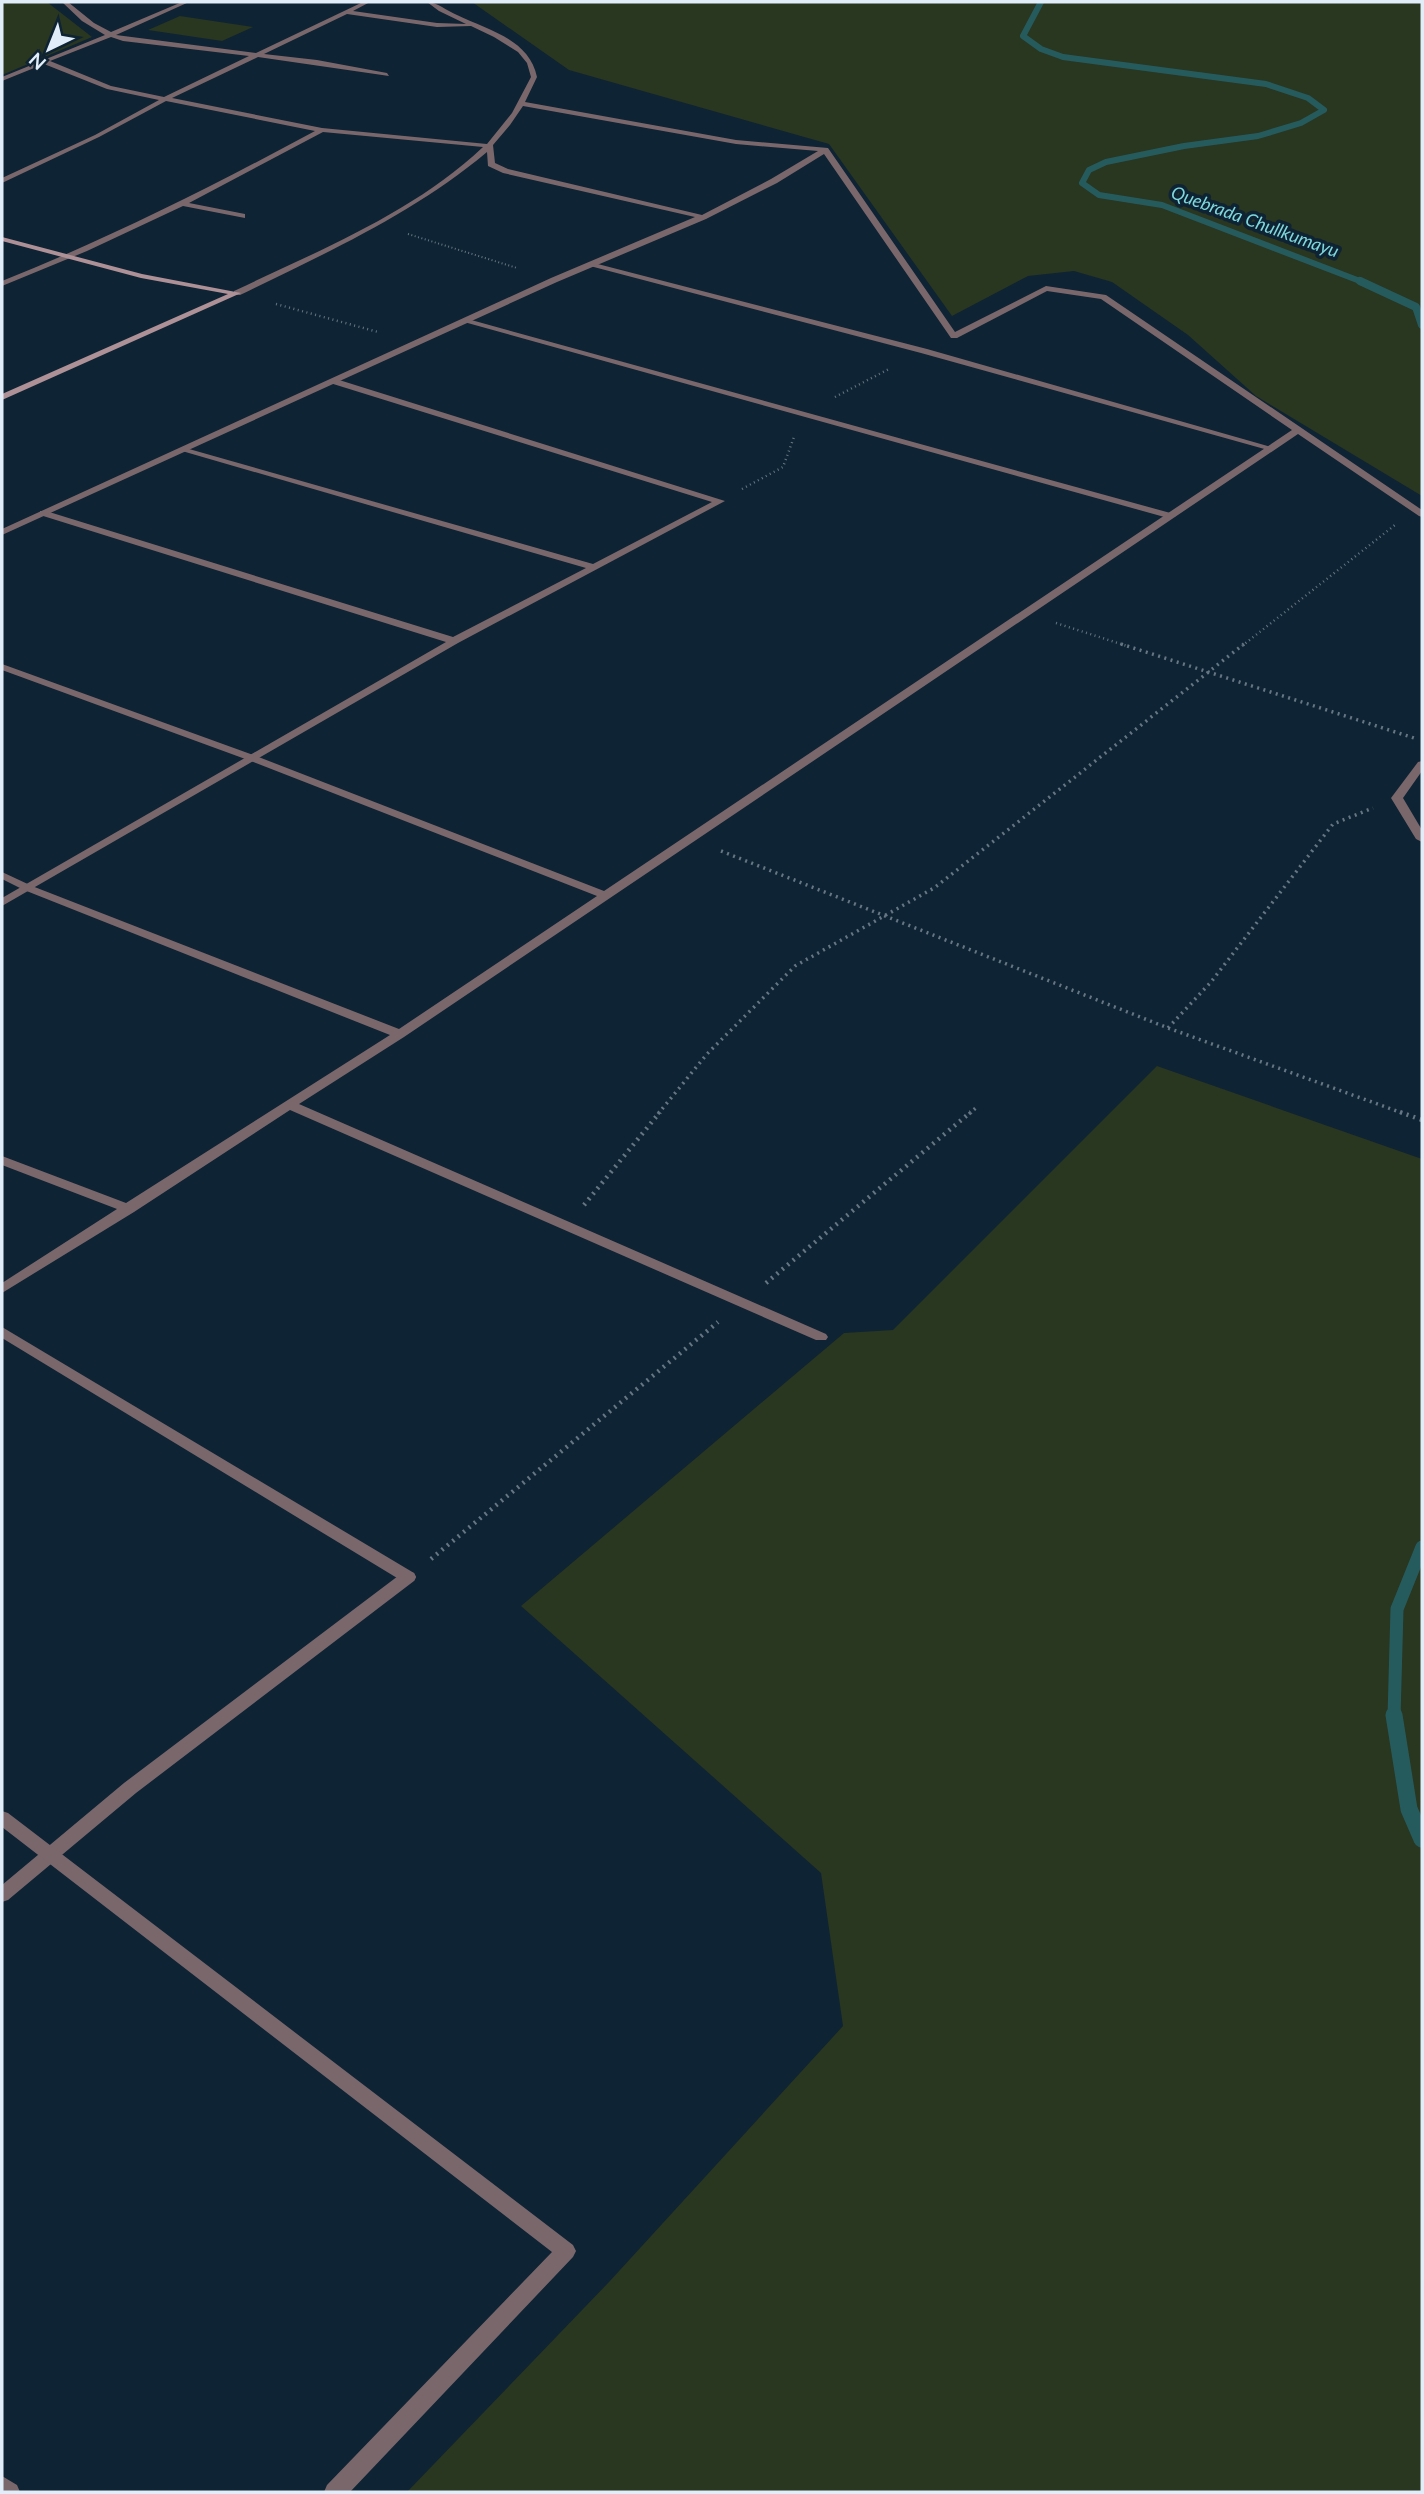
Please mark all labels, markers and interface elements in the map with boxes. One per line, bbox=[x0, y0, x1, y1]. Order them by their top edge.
north arrow bbox=[14, 14, 84, 84]
text: N bbox=[24, 48, 50, 75]
water label: Quebrada Chullkumayu bbox=[1169, 180, 1342, 262]

